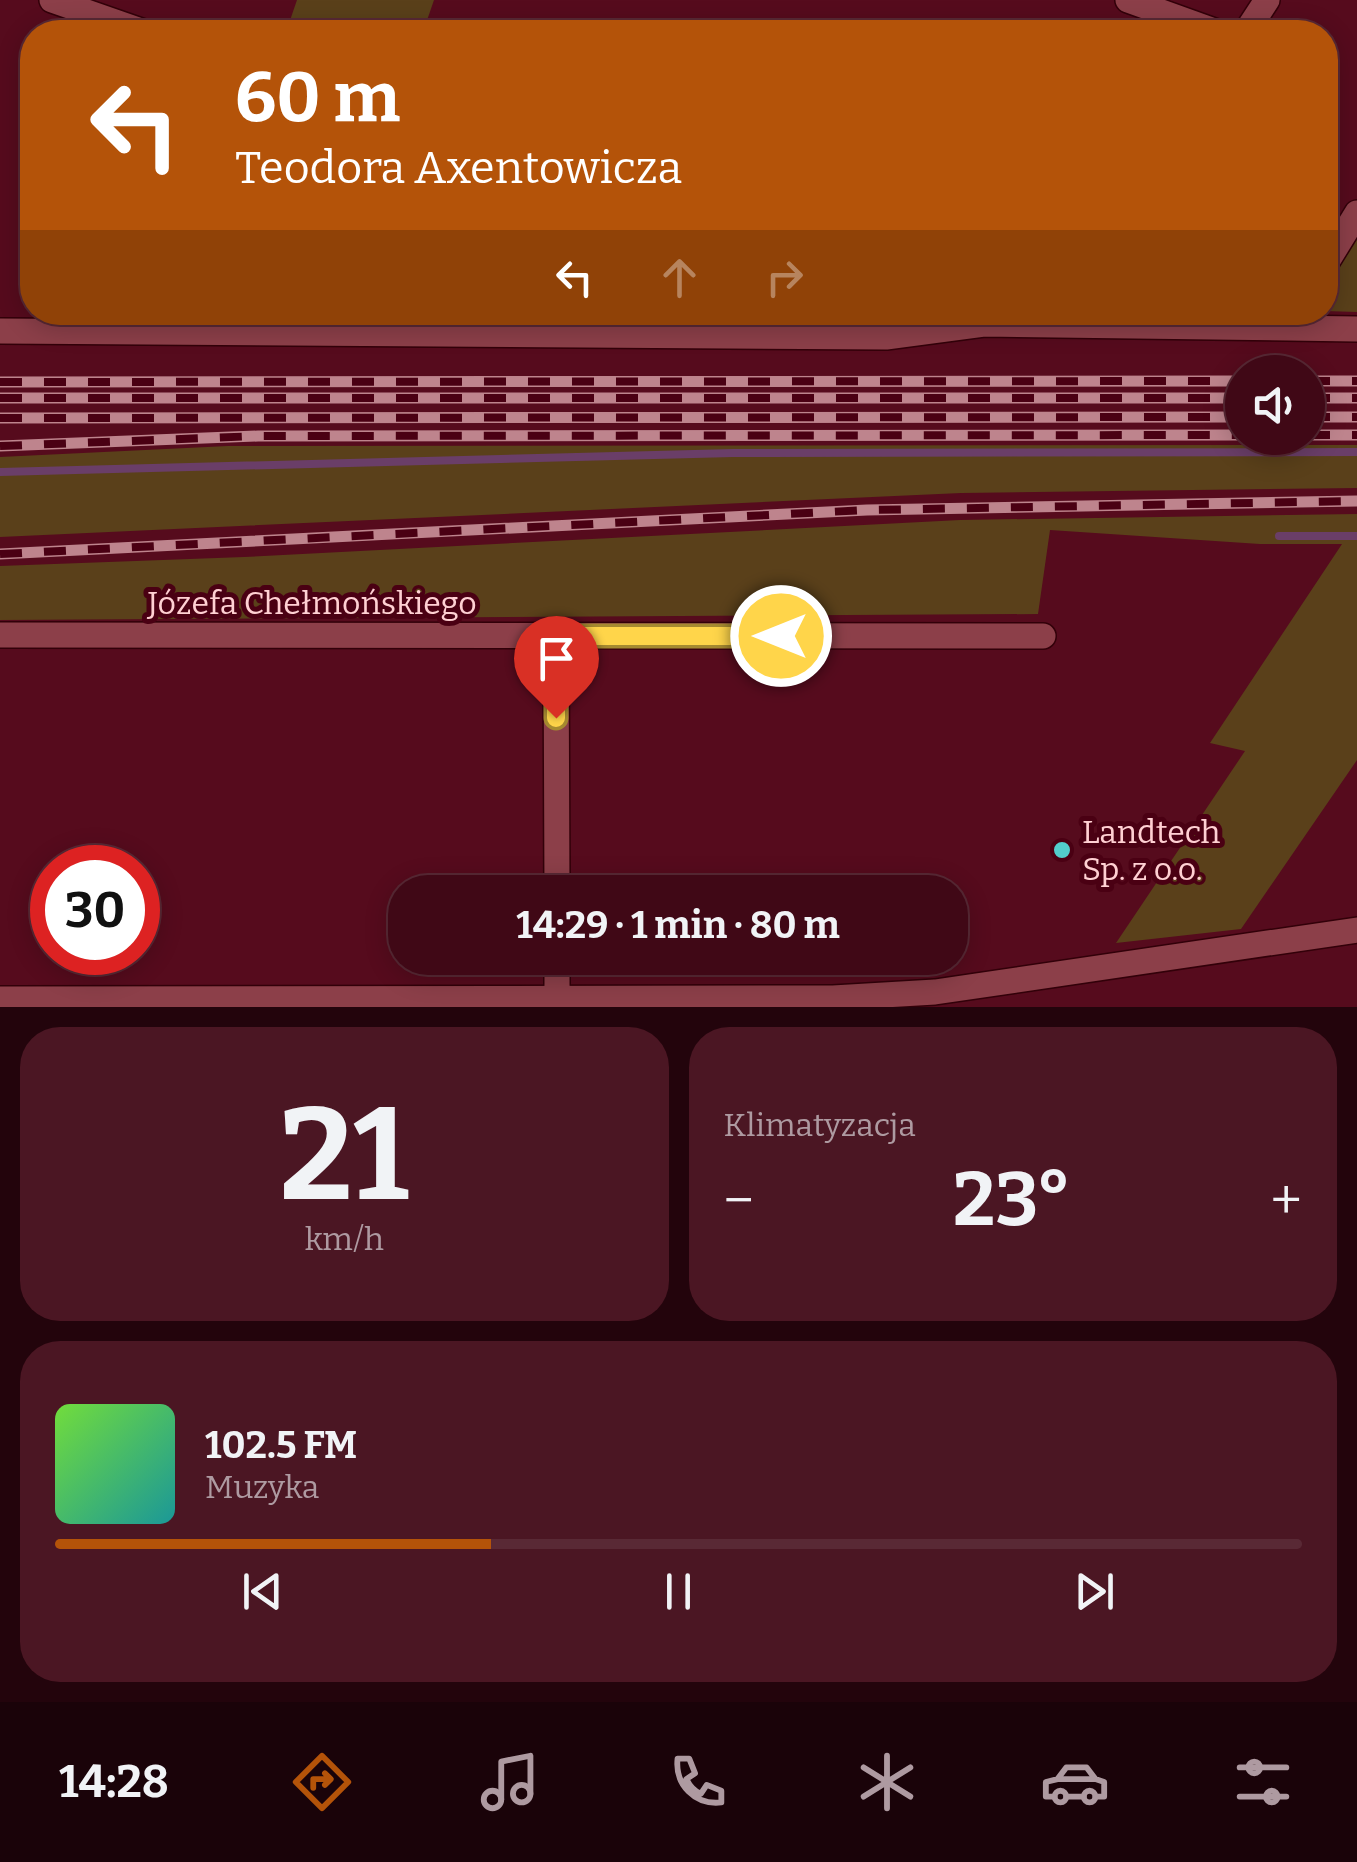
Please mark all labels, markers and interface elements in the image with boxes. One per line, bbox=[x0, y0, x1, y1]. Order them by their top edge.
text: 60 m bbox=[235, 56, 400, 140]
icon: left bbox=[70, 60, 200, 190]
text: Teodora Axentowicza bbox=[235, 141, 682, 195]
icon: left bbox=[547, 250, 602, 305]
icon: ahead bbox=[652, 250, 707, 305]
icon: right bbox=[757, 250, 812, 305]
map controls bbox=[1225, 355, 1325, 455]
button: sound bbox=[1225, 355, 1325, 455]
street label: Józefa Chełmońskiego bbox=[146, 584, 477, 622]
position arrow bbox=[729, 584, 833, 688]
pin bbox=[514, 616, 599, 719]
icon: arrive bbox=[529, 631, 584, 686]
place label: Landtech Sp. z o.o. bbox=[1082, 813, 1220, 888]
marker: Landtech Sp. z o.o. bbox=[1051, 839, 1073, 861]
speed limit sign: 30 bbox=[30, 845, 160, 975]
text: 14:29 · 1 min · 80 m bbox=[516, 902, 840, 948]
text: 21 bbox=[280, 1077, 409, 1233]
text: Klimatyzacja bbox=[724, 1106, 916, 1144]
text: 23° bbox=[953, 1155, 1071, 1245]
text: − bbox=[724, 1168, 754, 1234]
text: + bbox=[1271, 1168, 1302, 1234]
text: km/h bbox=[305, 1220, 384, 1258]
text: 102.5 FM bbox=[205, 1422, 357, 1468]
text: Muzyka bbox=[205, 1468, 319, 1506]
icon: previous bbox=[235, 1564, 290, 1619]
icon: pause bbox=[651, 1564, 706, 1619]
icon: next bbox=[1067, 1564, 1122, 1619]
icon: directions bbox=[287, 1747, 357, 1817]
icon: music bbox=[475, 1747, 545, 1817]
icon: phone bbox=[663, 1747, 733, 1817]
icon: climate bbox=[852, 1747, 922, 1817]
icon: car bbox=[1040, 1747, 1110, 1817]
icon: filters bbox=[1228, 1747, 1298, 1817]
text: 14:28 bbox=[59, 1755, 169, 1809]

